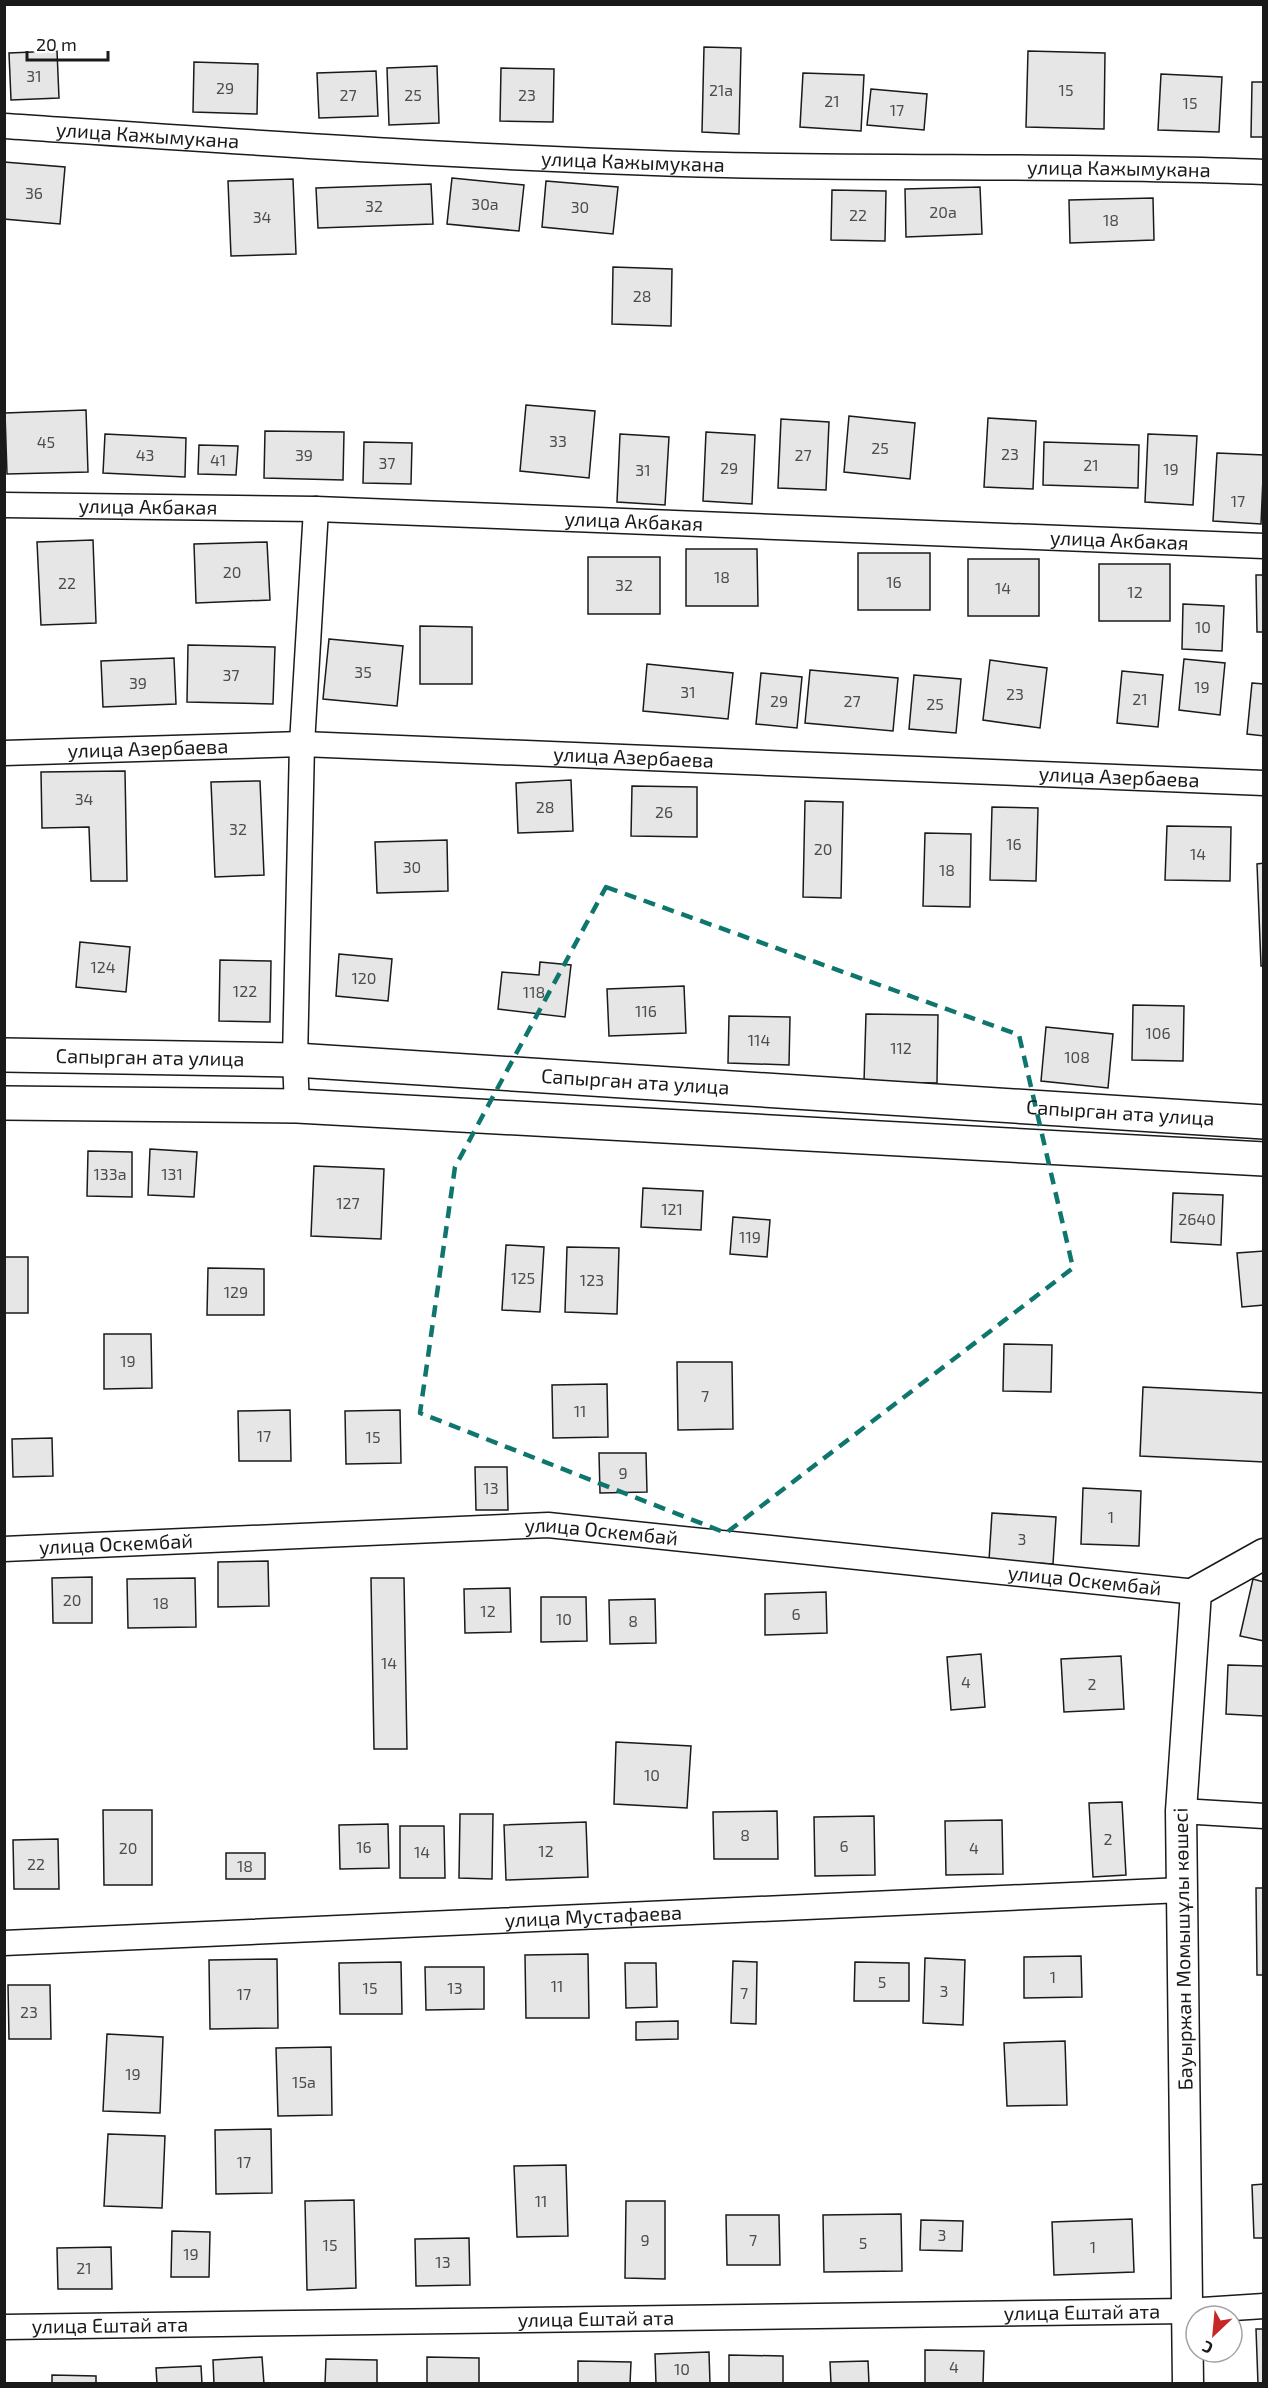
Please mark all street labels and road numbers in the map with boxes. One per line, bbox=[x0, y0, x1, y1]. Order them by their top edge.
street label: улица Кажымукана bbox=[55, 117, 240, 153]
street label: улица Кажымукана bbox=[541, 145, 725, 176]
street label: улица Кажымукана bbox=[1027, 155, 1211, 181]
street label: улица Акбакая bbox=[78, 493, 218, 519]
street label: улица Акбакая bbox=[564, 506, 704, 535]
street label: улица Акбакая bbox=[1050, 525, 1189, 554]
street label: улица Азербаева bbox=[67, 733, 229, 763]
street label: улица Азербаева bbox=[553, 741, 714, 772]
street label: улица Азербаева bbox=[1038, 761, 1200, 791]
street label: Сапырган ата улица bbox=[55, 1043, 245, 1070]
street label: Сапырган ата улица bbox=[540, 1063, 730, 1099]
street label: Сапырган ата улица bbox=[1025, 1094, 1215, 1130]
street label: улица Оскембай bbox=[524, 1512, 679, 1549]
street label: улица Оскембай bbox=[38, 1528, 193, 1559]
street label: улица Оскембай bbox=[1007, 1560, 1163, 1599]
street label: Бауыржан Момышұлы көшесі bbox=[1168, 1807, 1197, 2091]
street label: улица Мустафаева bbox=[504, 1900, 683, 1932]
street label: улица Ештай ата bbox=[1003, 2298, 1160, 2325]
street label: улица Ештай ата bbox=[517, 2305, 674, 2332]
street label: улица Ештай ата bbox=[31, 2312, 188, 2339]

